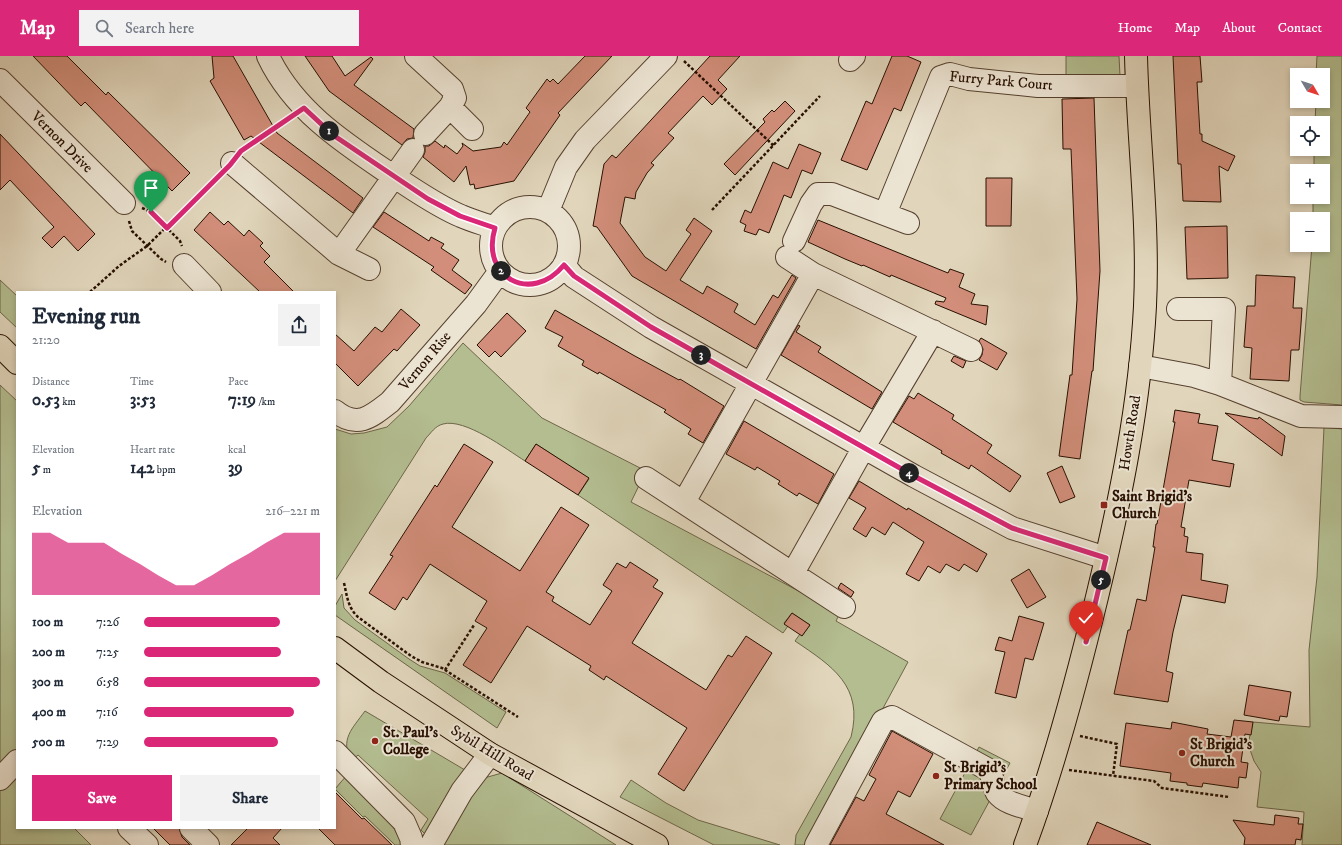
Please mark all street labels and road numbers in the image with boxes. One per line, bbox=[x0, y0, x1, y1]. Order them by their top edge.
street label: Furry Park Court bbox=[949, 67, 1054, 95]
street label: Vernon Drive bbox=[26, 106, 97, 177]
street label: Vernon Rise bbox=[394, 327, 455, 395]
street label: Howth Road bbox=[1115, 393, 1145, 472]
street label: Sybil Hill Road bbox=[447, 721, 537, 785]

